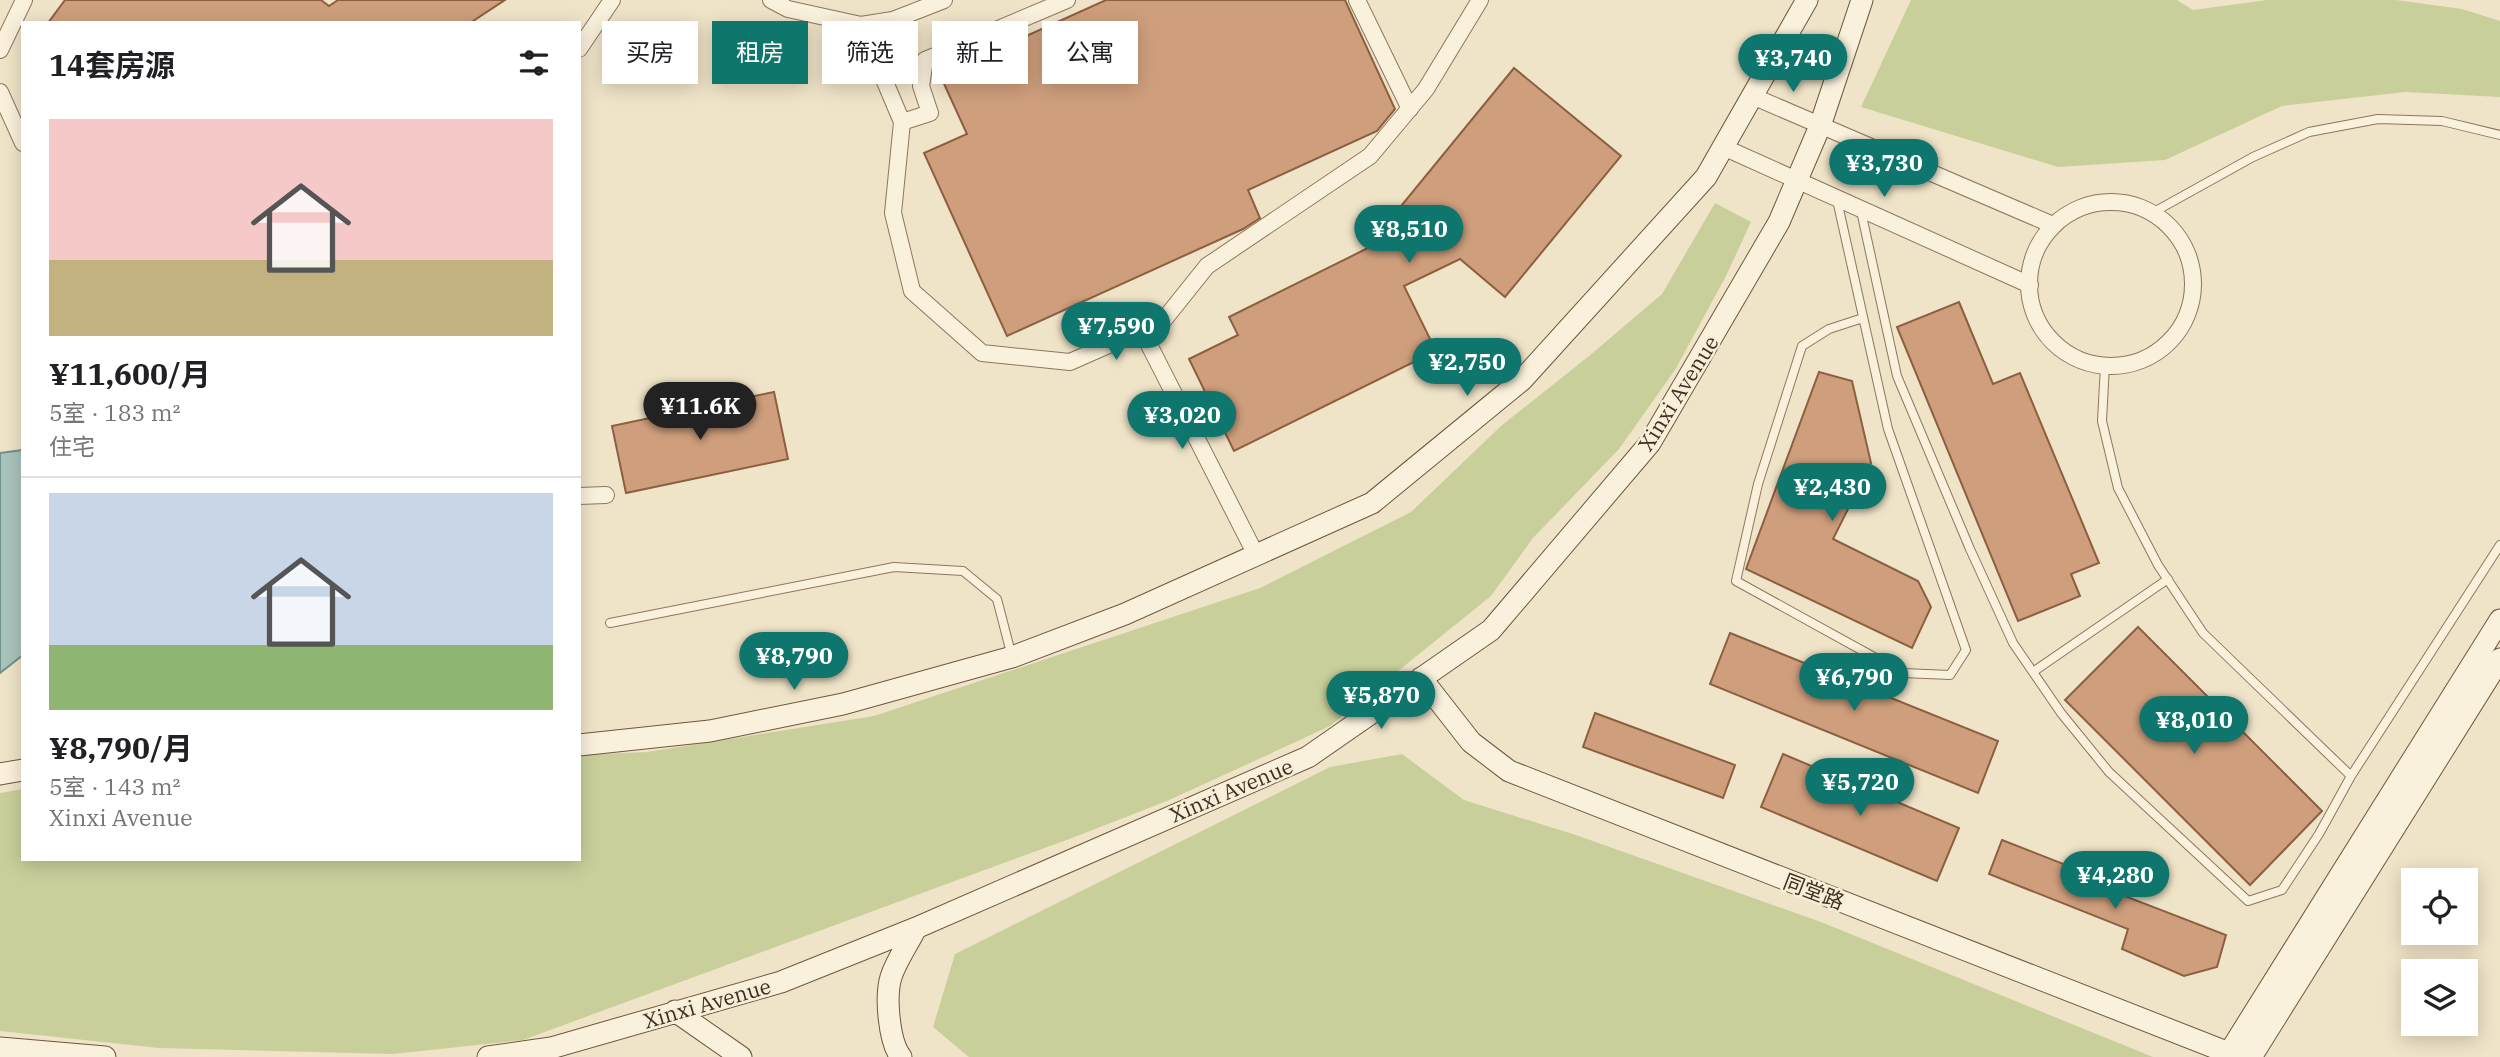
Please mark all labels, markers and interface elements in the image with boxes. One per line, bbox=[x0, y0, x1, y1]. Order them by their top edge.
chip: 买房 bbox=[602, 21, 698, 84]
chip: 租房 bbox=[712, 21, 808, 84]
chip: 筛选 bbox=[822, 21, 918, 84]
chip: 新上 bbox=[932, 21, 1028, 84]
chip: 公寓 bbox=[1042, 21, 1138, 84]
pin: ¥3,740 bbox=[1736, 34, 1850, 94]
text: ¥3,740 bbox=[1754, 42, 1832, 72]
icon: filters bbox=[515, 44, 553, 82]
text: 14套房源 bbox=[49, 45, 175, 84]
pin: ¥3,730 bbox=[1827, 140, 1941, 199]
text: ¥3,730 bbox=[1845, 147, 1923, 177]
icon: home bbox=[238, 165, 364, 291]
pin: ¥8,510 bbox=[1352, 205, 1466, 265]
text: ¥8,510 bbox=[1370, 213, 1448, 243]
pin: ¥7,590 bbox=[1059, 302, 1173, 362]
text: ¥7,590 bbox=[1077, 310, 1155, 340]
street label: Xinxi Avenue bbox=[1631, 330, 1725, 456]
pin: ¥2,750 bbox=[1410, 338, 1524, 398]
text: ¥2,750 bbox=[1428, 346, 1506, 376]
text: ¥11,600/月 bbox=[49, 354, 211, 393]
pin: ¥11.6K bbox=[643, 382, 757, 442]
text: ¥11.6K bbox=[659, 390, 741, 420]
pin: ¥3,020 bbox=[1125, 392, 1239, 451]
text: 5室 · 183 m² bbox=[49, 397, 181, 427]
text: ¥3,020 bbox=[1143, 399, 1221, 429]
text: 住宅 bbox=[49, 431, 95, 461]
pin: ¥2,430 bbox=[1775, 463, 1889, 523]
text: ¥2,430 bbox=[1793, 471, 1871, 501]
icon: home bbox=[238, 539, 364, 665]
pin: ¥8,790 bbox=[737, 632, 851, 692]
text: ¥8,790 bbox=[755, 640, 833, 670]
pin: ¥6,790 bbox=[1797, 654, 1911, 713]
text: ¥6,790 bbox=[1815, 661, 1893, 691]
pin: ¥5,870 bbox=[1324, 672, 1438, 731]
text: ¥5,870 bbox=[1342, 679, 1420, 709]
pin: ¥8,010 bbox=[2137, 696, 2251, 756]
text: ¥8,010 bbox=[2155, 704, 2233, 734]
text: ¥8,790/月 bbox=[49, 728, 193, 767]
street label: Xinxi Avenue bbox=[1165, 751, 1297, 829]
pin: ¥5,720 bbox=[1803, 758, 1917, 818]
text: ¥5,720 bbox=[1821, 766, 1899, 796]
text: 5室 · 143 m² bbox=[49, 771, 181, 801]
text: Xinxi Avenue bbox=[49, 802, 193, 832]
pin: ¥4,280 bbox=[2058, 852, 2172, 911]
text: ¥4,280 bbox=[2076, 859, 2154, 889]
street label: 同堂路 bbox=[1780, 867, 1848, 915]
map controls bbox=[2401, 868, 2478, 1036]
button: locate bbox=[2401, 868, 2478, 945]
button: layers bbox=[2401, 959, 2478, 1036]
street label: Xinxi Avenue bbox=[640, 971, 774, 1035]

